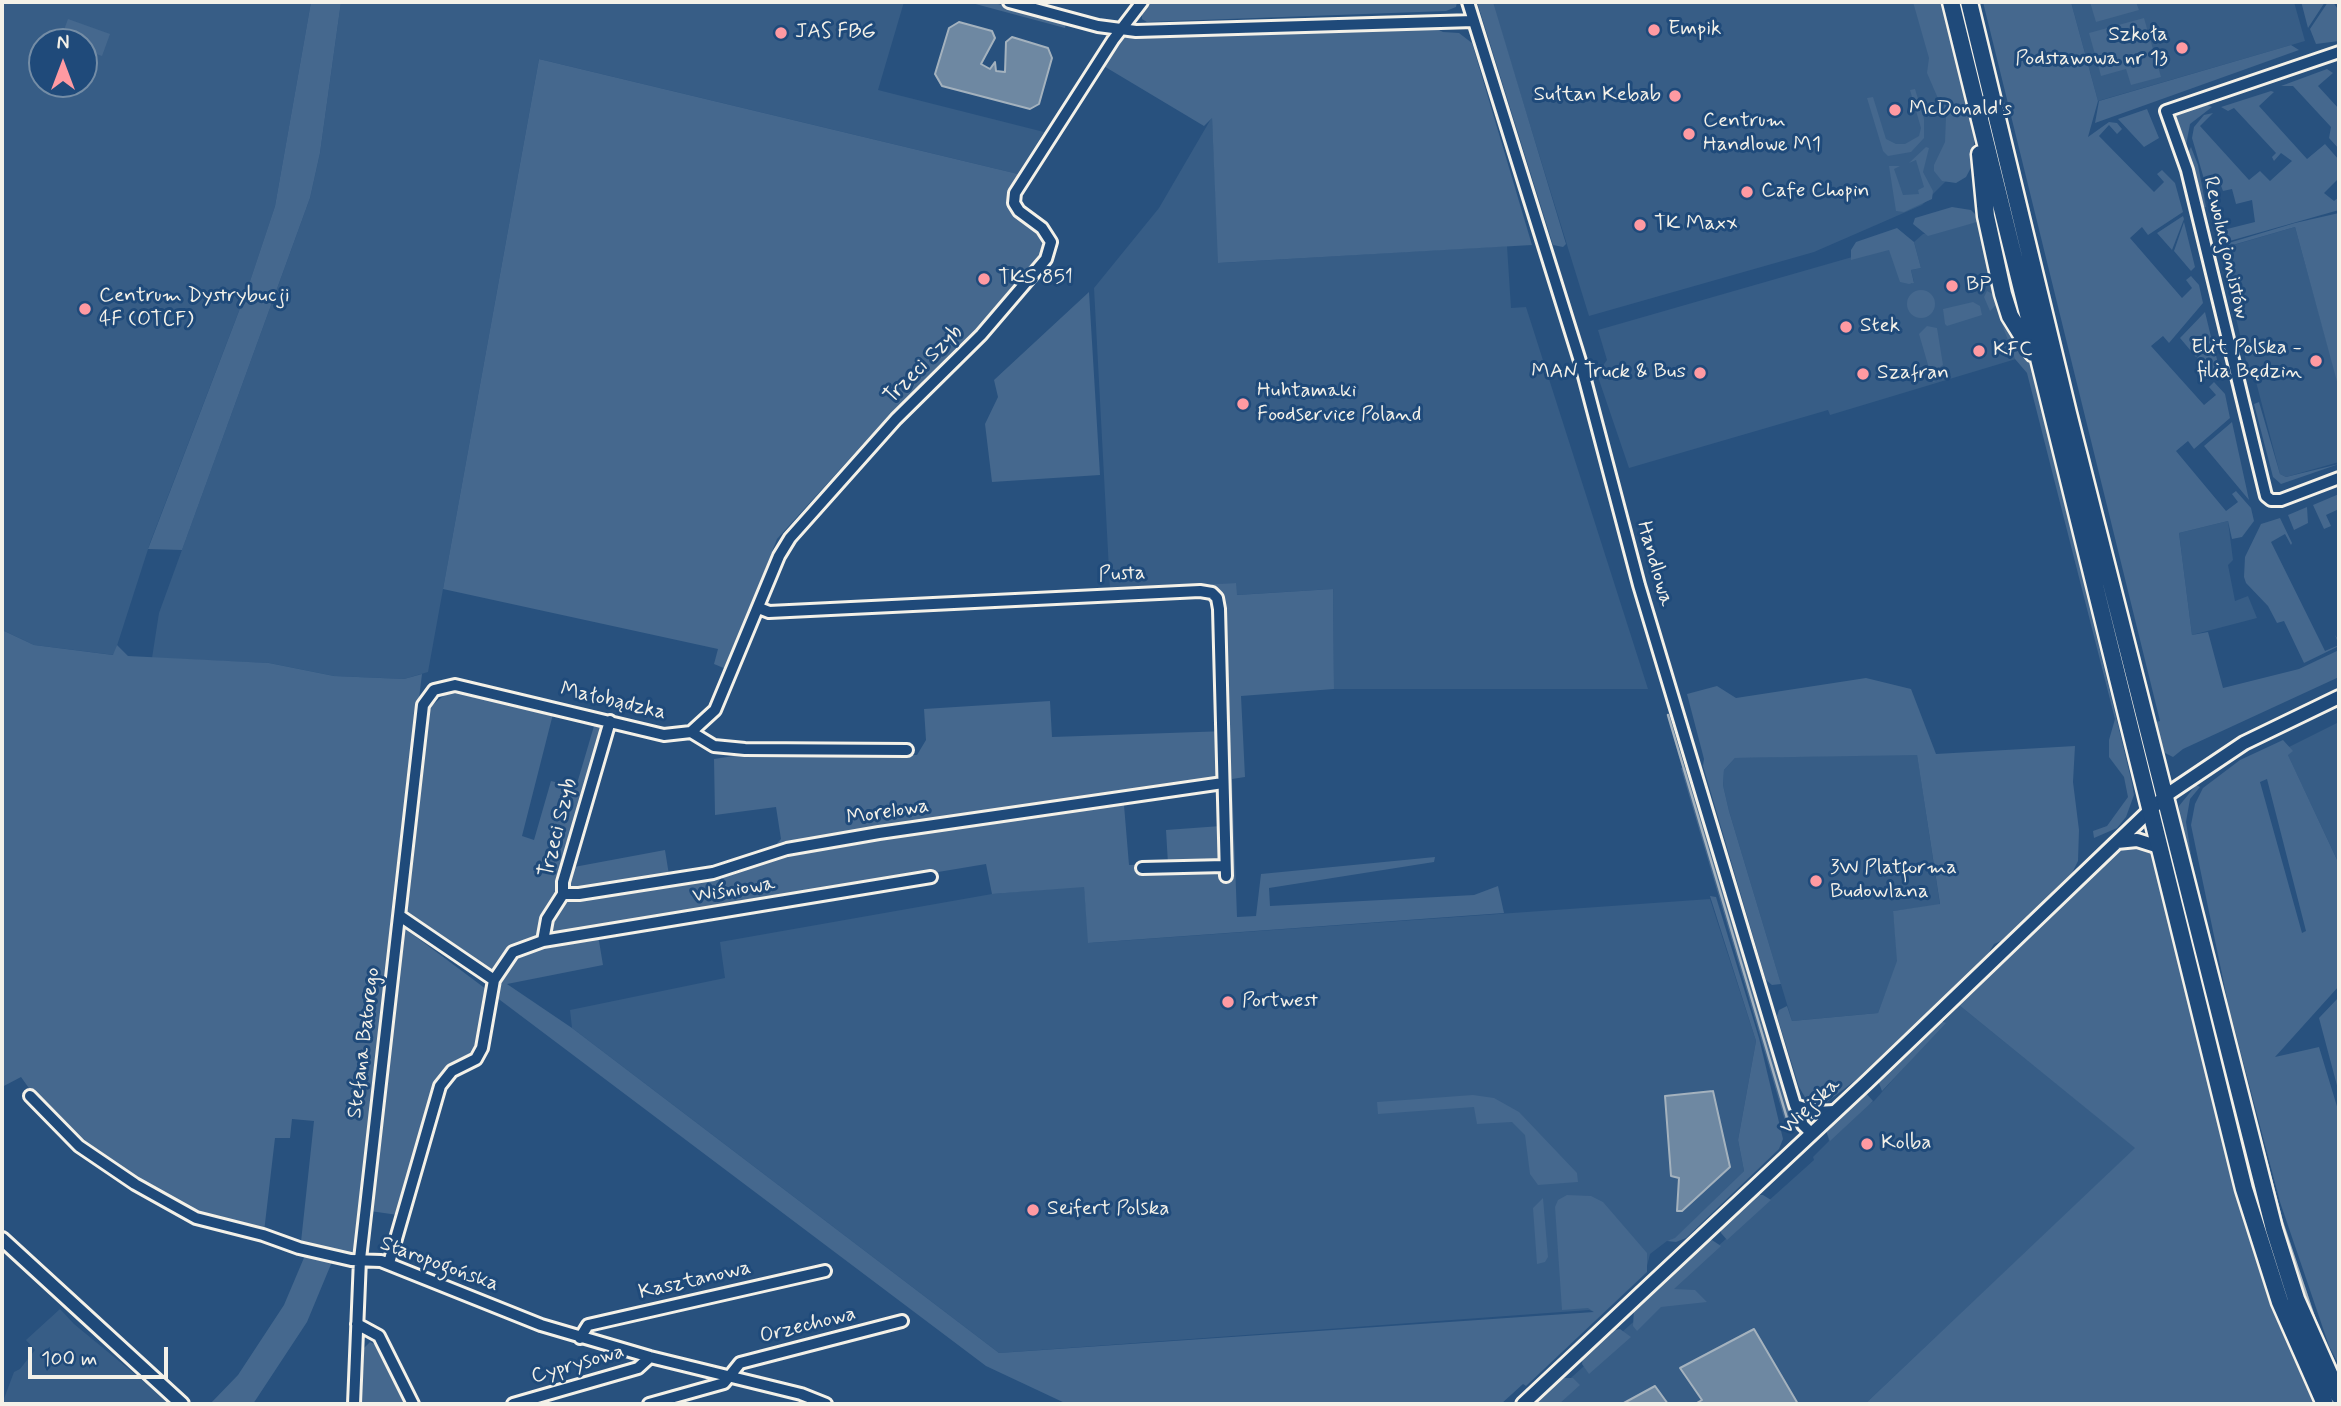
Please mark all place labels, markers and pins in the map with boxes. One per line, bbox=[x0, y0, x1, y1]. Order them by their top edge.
place label: Empik bbox=[1668, 17, 1721, 43]
place label: JAS FBG bbox=[795, 20, 876, 46]
marker: Empik bbox=[1646, 22, 1662, 38]
place label: Szkoła Podstawowa nr 13 bbox=[2015, 23, 2168, 73]
marker: JAS FBG bbox=[773, 25, 789, 41]
marker: Szkoła Podstawowa nr 13 bbox=[2174, 40, 2190, 56]
place label: Sułtan Kebab bbox=[1533, 83, 1661, 109]
marker: Sułtan Kebab bbox=[1667, 88, 1683, 104]
place label: McDonald's bbox=[1909, 97, 2012, 123]
marker: McDonald's bbox=[1887, 102, 1903, 118]
place label: Centrum Handlowe M1 bbox=[1703, 109, 1821, 159]
marker: Centrum Handlowe M1 bbox=[1681, 126, 1697, 142]
place label: Cafe Chopin bbox=[1761, 179, 1870, 205]
marker: Cafe Chopin bbox=[1739, 184, 1755, 200]
place label: TK Maxx bbox=[1654, 212, 1737, 238]
marker: TK Maxx bbox=[1632, 217, 1648, 233]
place label: TKS 851 bbox=[998, 266, 1073, 292]
marker: TKS 851 bbox=[976, 271, 992, 287]
place label: BP bbox=[1966, 273, 1991, 299]
marker: BP bbox=[1944, 278, 1960, 294]
place label: Centrum Dystrybucji 4F (OTCF) bbox=[99, 284, 290, 334]
marker: Centrum Dystrybucji 4F (OTCF) bbox=[77, 301, 93, 317]
place label: Stek bbox=[1860, 314, 1900, 340]
marker: Stek bbox=[1838, 319, 1854, 335]
place label: Elit Polska - filia Będzin bbox=[2191, 336, 2302, 386]
place label: KFC bbox=[1993, 338, 2033, 364]
marker: KFC bbox=[1971, 343, 1987, 359]
marker: Elit Polska - filia Będzin bbox=[2308, 353, 2324, 369]
place label: MAN Truck & Bus bbox=[1531, 360, 1686, 386]
place label: Szafran bbox=[1877, 361, 1949, 387]
marker: MAN Truck & Bus bbox=[1692, 365, 1708, 381]
marker: Szafran bbox=[1855, 366, 1871, 382]
place label: Huhtamaki Foodservice Poland bbox=[1257, 379, 1421, 429]
marker: Huhtamaki Foodservice Poland bbox=[1235, 396, 1251, 412]
place label: 3W Platforma Budowlana bbox=[1830, 856, 1957, 906]
marker: 3W Platforma Budowlana bbox=[1808, 873, 1824, 889]
place label: Portwest bbox=[1242, 989, 1318, 1015]
marker: Portwest bbox=[1220, 994, 1236, 1010]
place label: Kolba bbox=[1881, 1131, 1931, 1157]
marker: Kolba bbox=[1859, 1136, 1875, 1152]
place label: Seifert Polska bbox=[1047, 1197, 1170, 1223]
marker: Seifert Polska bbox=[1025, 1202, 1041, 1218]

